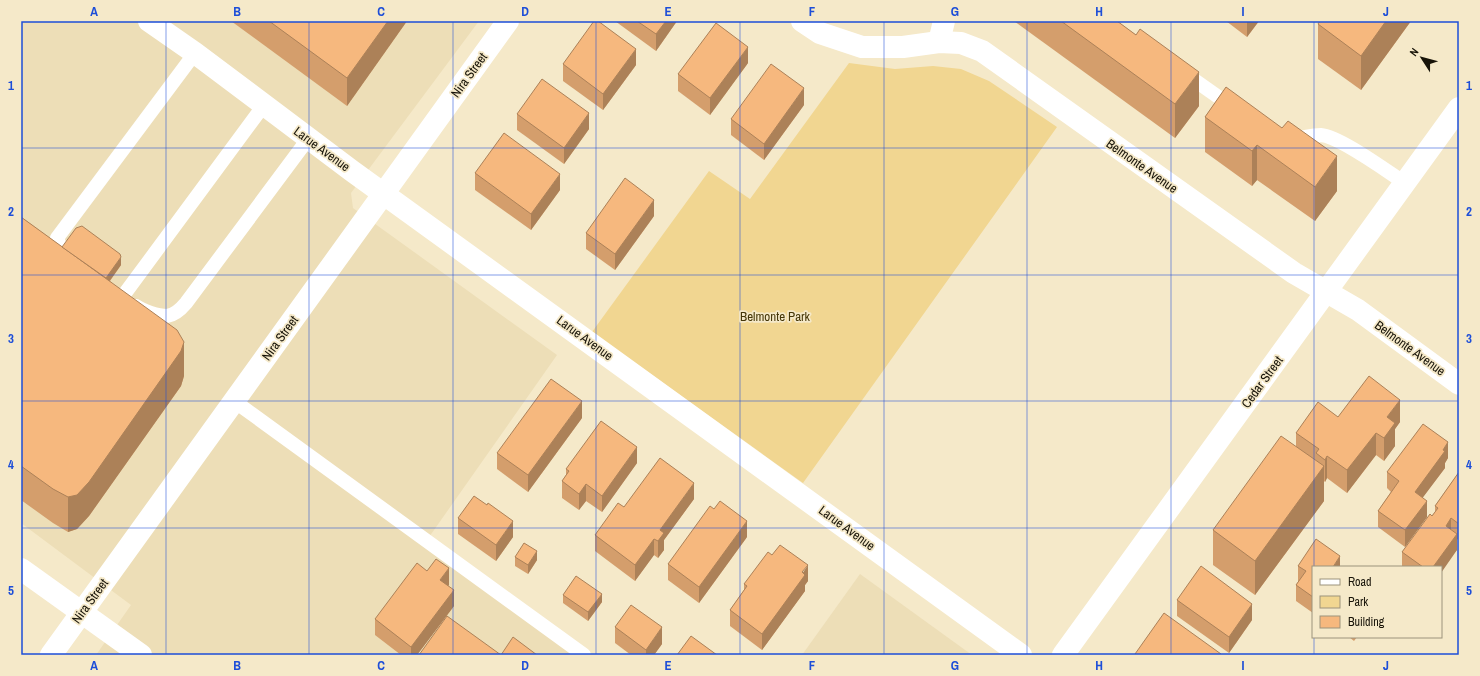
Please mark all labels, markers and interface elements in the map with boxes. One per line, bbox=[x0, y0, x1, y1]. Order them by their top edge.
text: A bbox=[90, 3, 98, 20]
text: B bbox=[233, 3, 241, 20]
text: C bbox=[377, 3, 385, 20]
text: D bbox=[521, 3, 529, 20]
text: E bbox=[664, 3, 672, 20]
text: F bbox=[809, 3, 816, 20]
text: G bbox=[951, 3, 959, 20]
text: H bbox=[1095, 3, 1103, 20]
text: I bbox=[1242, 3, 1245, 20]
text: J bbox=[1383, 3, 1389, 20]
north arrow bbox=[1402, 38, 1442, 78]
text: N bbox=[1406, 45, 1421, 59]
street label: Nira Street bbox=[447, 49, 491, 101]
text: 1 bbox=[8, 77, 14, 94]
text: 1 bbox=[1466, 77, 1472, 94]
street label: Larue Avenue bbox=[290, 123, 354, 175]
street label: Belmonte Avenue bbox=[1103, 135, 1181, 197]
text: 2 bbox=[8, 203, 14, 220]
text: 2 bbox=[1466, 203, 1472, 220]
park label: Belmonte Park bbox=[740, 308, 811, 325]
street label: Nira Street bbox=[258, 312, 302, 364]
street label: Larue Avenue bbox=[553, 312, 617, 364]
street label: Belmonte Avenue bbox=[1371, 317, 1449, 379]
text: 3 bbox=[8, 330, 14, 347]
text: 3 bbox=[1466, 330, 1472, 347]
street label: Cedar Street bbox=[1237, 353, 1287, 411]
text: 4 bbox=[8, 456, 14, 473]
text: 4 bbox=[1466, 456, 1472, 473]
street label: Larue Avenue bbox=[815, 502, 879, 554]
legend bbox=[1312, 566, 1442, 638]
text: Road bbox=[1348, 574, 1372, 590]
street label: Nira Street bbox=[68, 575, 112, 627]
text: 5 bbox=[8, 582, 14, 599]
text: 5 bbox=[1466, 582, 1472, 599]
text: Park bbox=[1348, 594, 1368, 610]
text: Building bbox=[1348, 614, 1385, 630]
text: A bbox=[90, 657, 98, 674]
text: B bbox=[233, 657, 241, 674]
text: C bbox=[377, 657, 385, 674]
text: D bbox=[521, 657, 529, 674]
text: E bbox=[664, 657, 672, 674]
text: F bbox=[809, 657, 816, 674]
text: G bbox=[951, 657, 959, 674]
text: H bbox=[1095, 657, 1103, 674]
text: I bbox=[1242, 657, 1245, 674]
text: J bbox=[1383, 657, 1389, 674]

